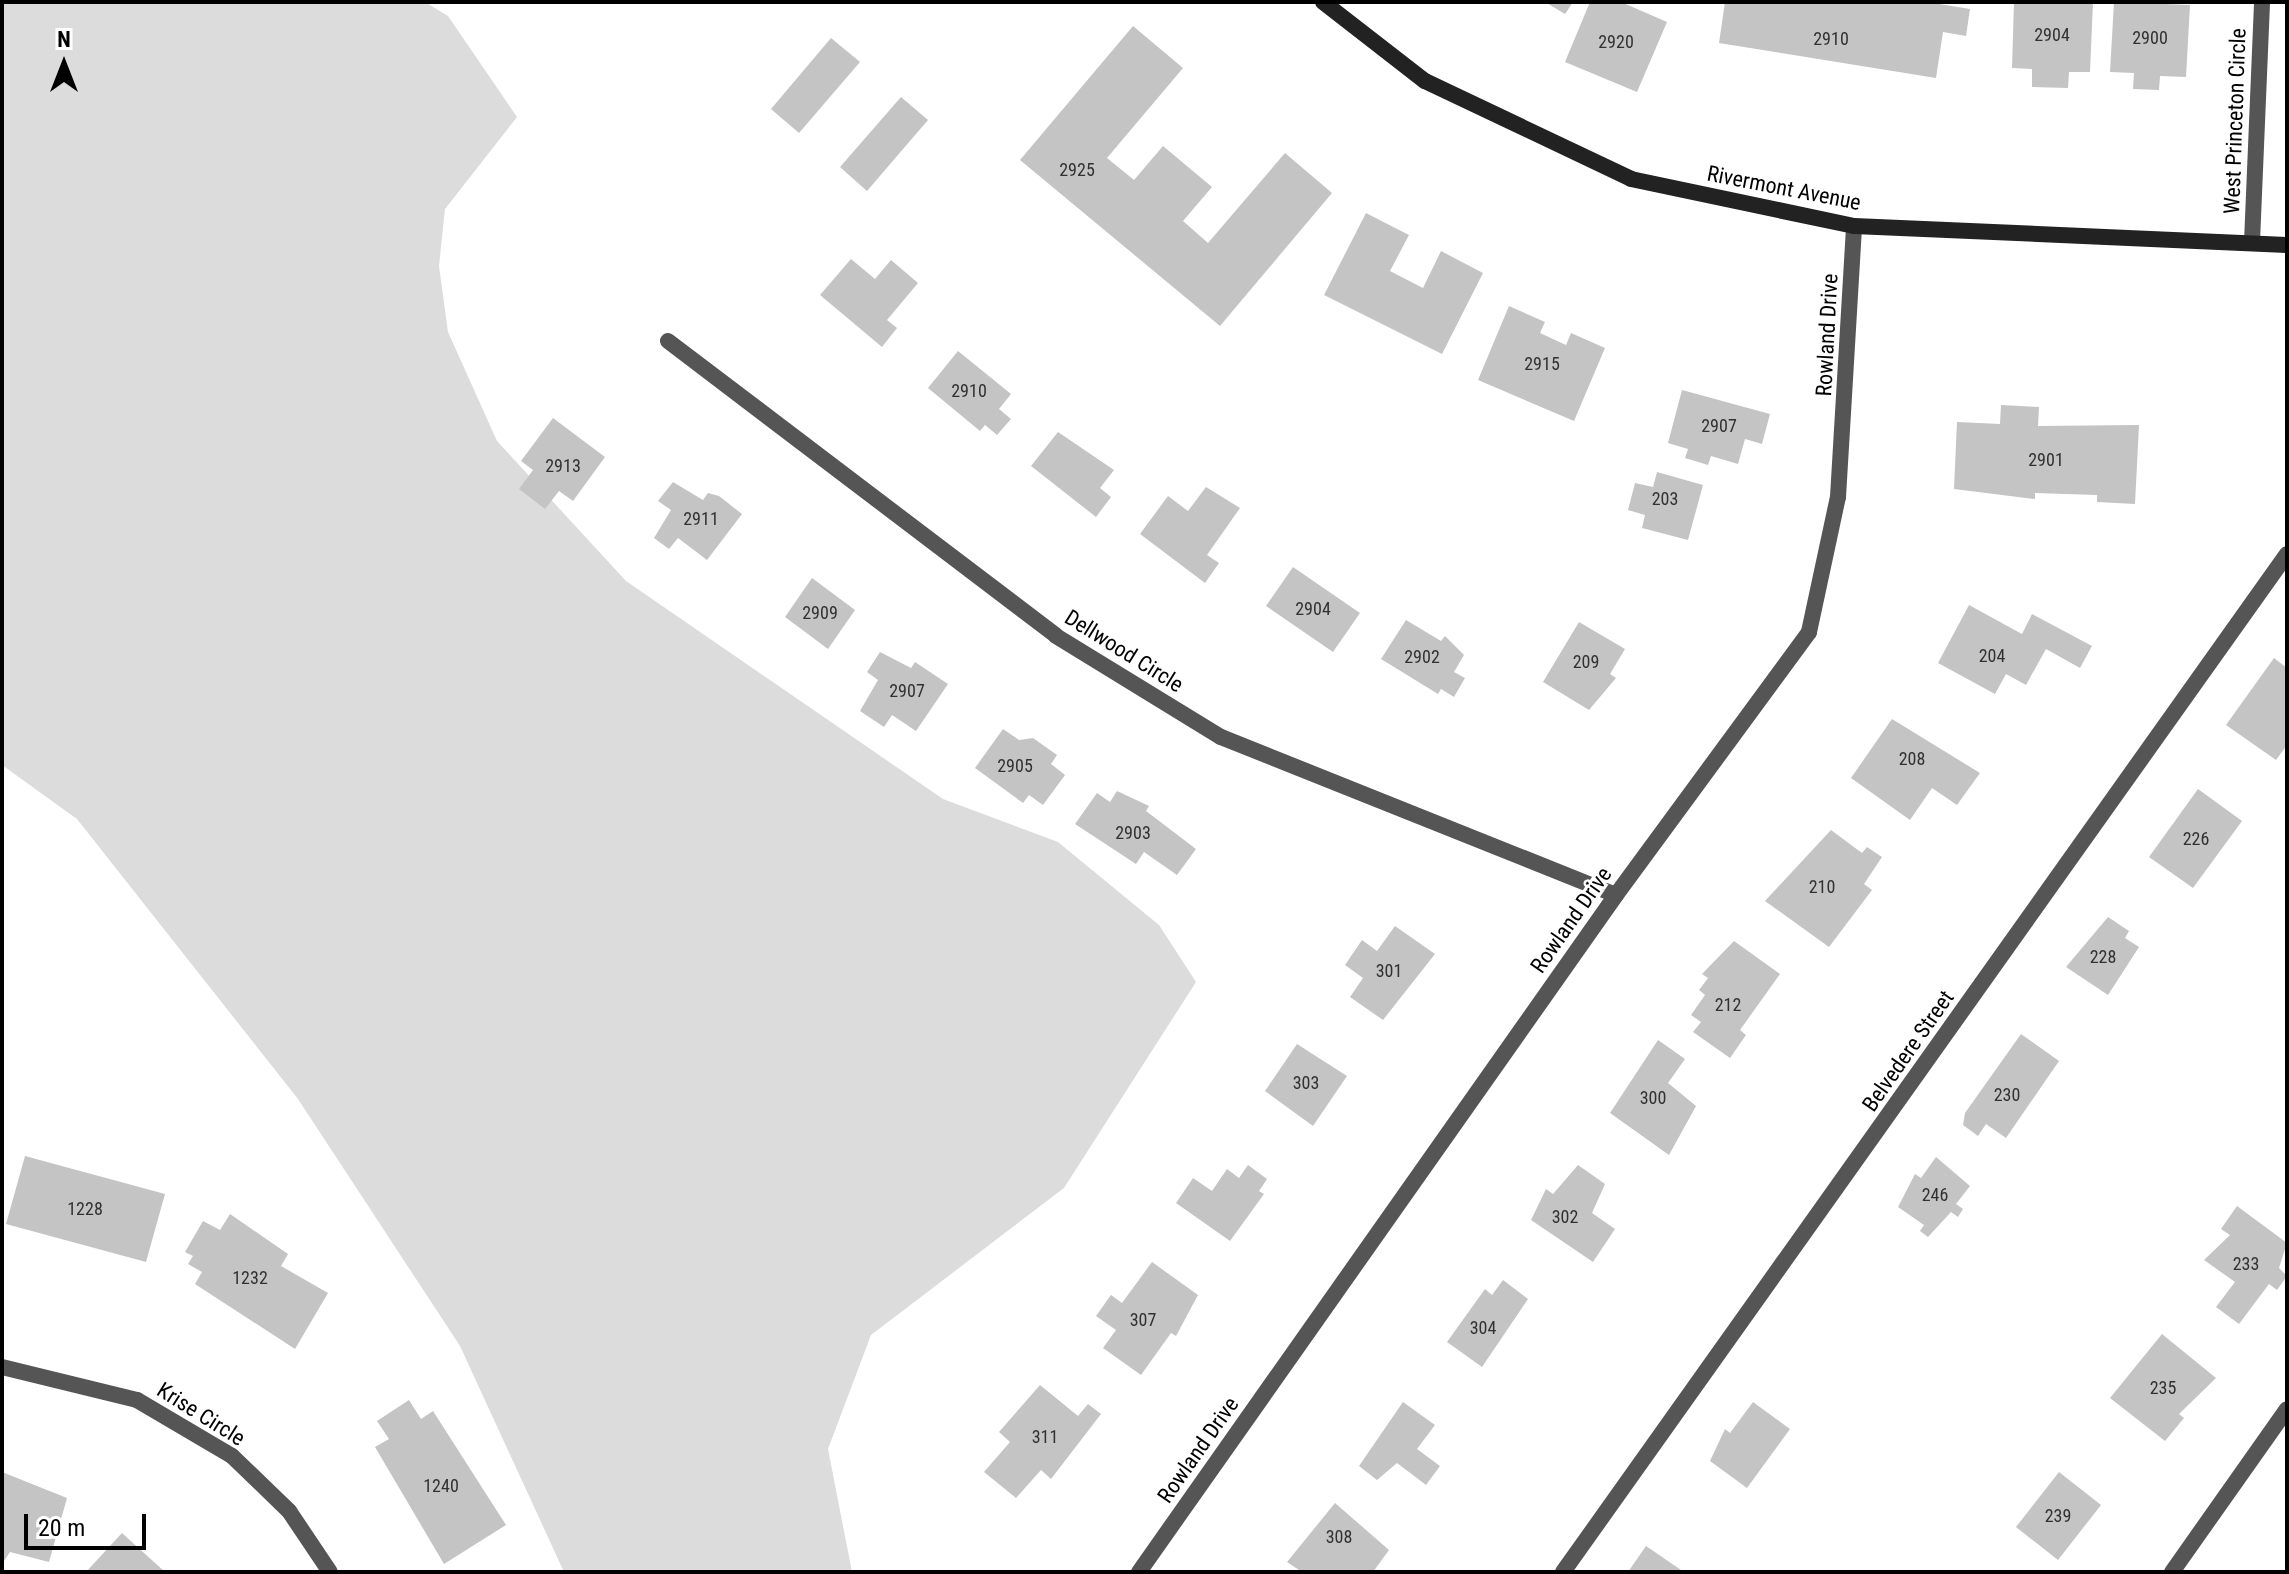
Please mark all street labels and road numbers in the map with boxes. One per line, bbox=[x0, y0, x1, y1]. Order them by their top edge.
street label: West Princeton Circle bbox=[2219, 28, 2251, 214]
street label: Rivermont Avenue bbox=[1705, 160, 1863, 216]
street label: Rowland Drive bbox=[1811, 273, 1843, 397]
street label: Dellwood Circle bbox=[1060, 604, 1188, 698]
street label: Rowland Drive bbox=[1525, 862, 1617, 978]
street label: Belvedere Street bbox=[1857, 985, 1959, 1117]
street label: Krise Circle bbox=[152, 1377, 250, 1451]
street label: Rowland Drive bbox=[1152, 1392, 1244, 1508]

